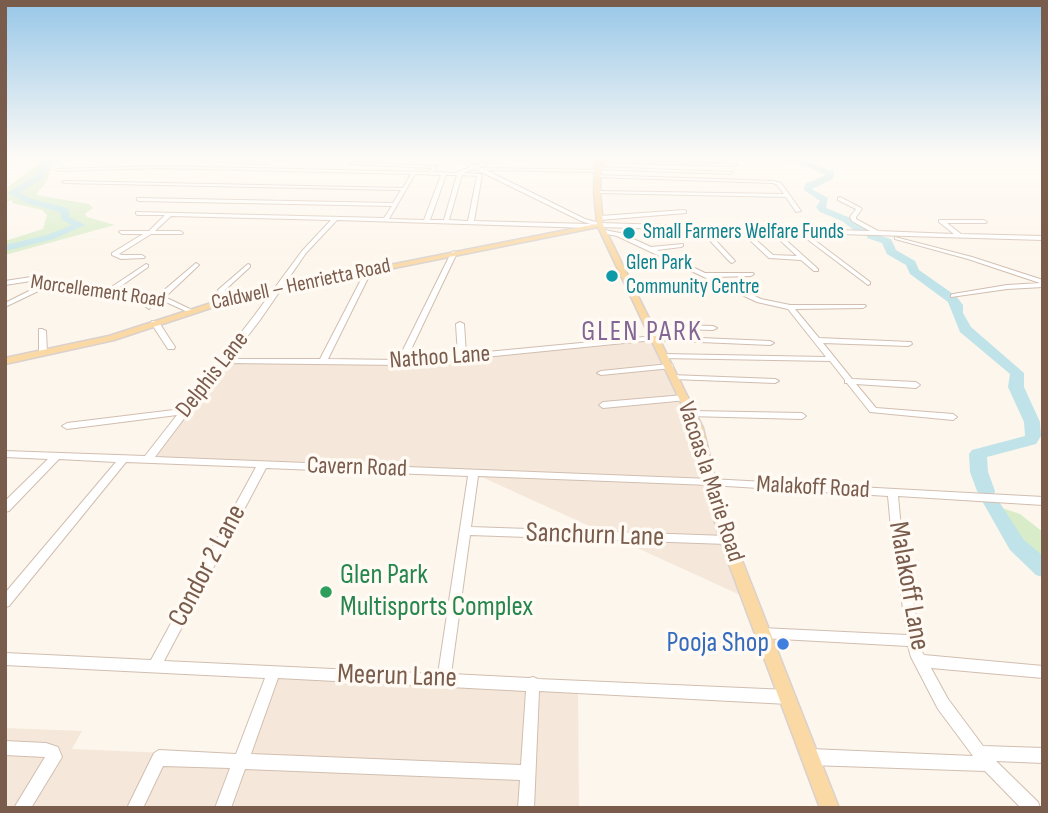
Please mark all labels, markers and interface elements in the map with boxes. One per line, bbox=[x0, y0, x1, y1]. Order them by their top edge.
place label: Small Farmers Welfare Funds bbox=[643, 220, 844, 246]
marker: Small Farmers Welfare Funds bbox=[621, 225, 637, 241]
place label: Glen Park Community Centre bbox=[626, 251, 759, 301]
street label: Caldwell – Henrietta Road bbox=[209, 254, 393, 316]
marker: Glen Park Community Centre bbox=[604, 268, 620, 284]
street label: Morcellement Road bbox=[29, 270, 167, 314]
district label: GLEN PARK bbox=[582, 316, 702, 350]
street label: Delphis Lane bbox=[171, 326, 255, 424]
street label: Nathoo Lane bbox=[389, 340, 491, 376]
street label: Vacoas la Marie Road bbox=[671, 399, 749, 565]
street label: Cavern Road bbox=[307, 452, 407, 484]
street label: Malakoff Road bbox=[756, 471, 870, 505]
street label: Condor 2 Lane bbox=[162, 499, 254, 633]
street label: Sanchurn Lane bbox=[525, 517, 665, 555]
street label: Malakoff Lane bbox=[880, 519, 936, 653]
place label: Glen Park Multisports Complex bbox=[340, 559, 533, 625]
marker: Glen Park Multisports Complex bbox=[318, 584, 334, 600]
place label: Pooja Shop bbox=[667, 627, 769, 661]
marker: Pooja Shop bbox=[775, 636, 791, 652]
street label: Meerun Lane bbox=[337, 658, 457, 696]

